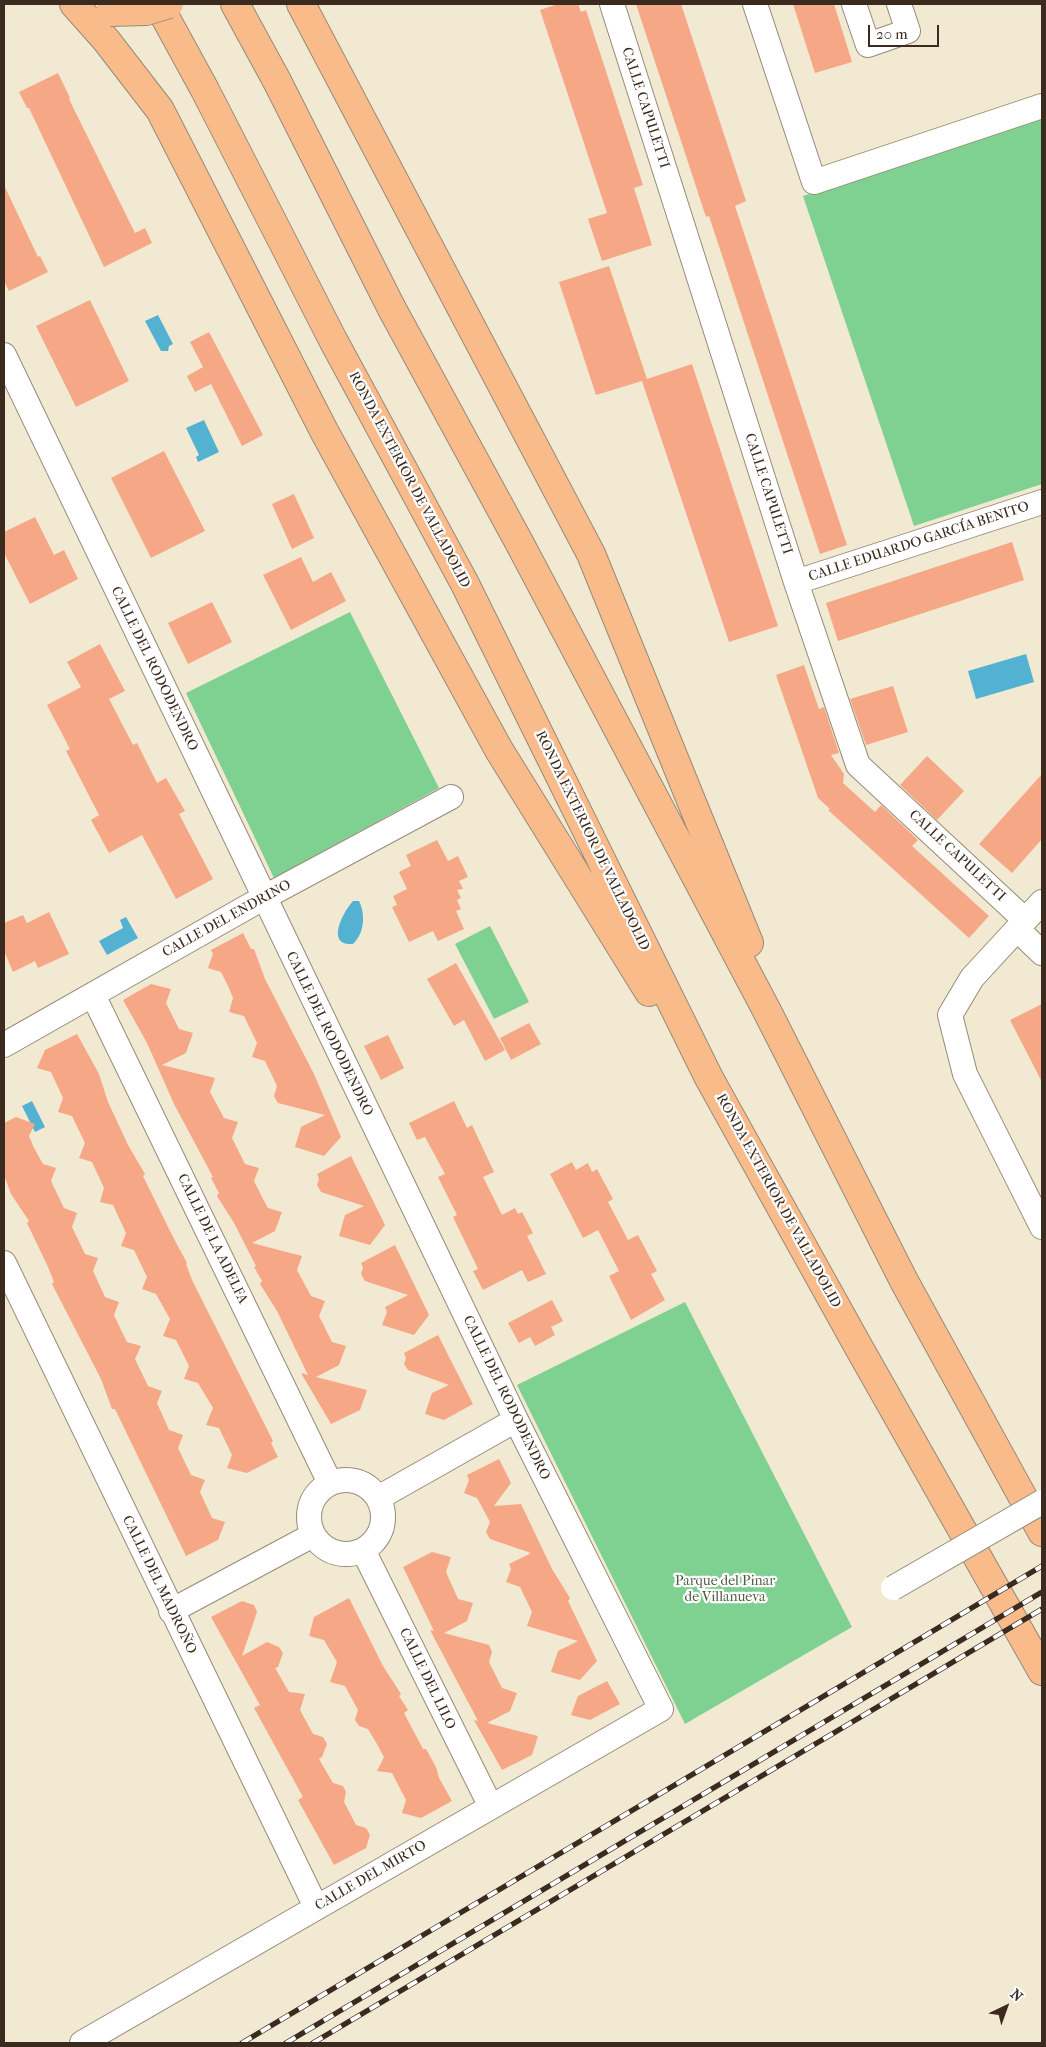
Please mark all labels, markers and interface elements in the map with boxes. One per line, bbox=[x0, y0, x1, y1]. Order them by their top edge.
scale bar bbox=[871, 15, 942, 47]
text: 20 m bbox=[876, 25, 908, 43]
street label: CALLE CAPULETTI bbox=[617, 45, 673, 171]
street label: RONDA EXTERIOR DE VALLADOLID bbox=[345, 369, 473, 591]
street label: CALLE CAPULETTI bbox=[740, 431, 796, 557]
street label: CALLE EDUARDO GARCÍA BENITO bbox=[807, 498, 1031, 586]
street label: CALLE DEL RODODENDRO bbox=[107, 584, 201, 754]
street label: RONDA EXTERIOR DE VALLADOLID bbox=[531, 728, 653, 954]
street label: CALLE CAPULETTI bbox=[905, 807, 1009, 905]
street label: CALLE DEL ENDRINO bbox=[160, 877, 294, 961]
street label: CALLE DEL RODODENDRO bbox=[282, 949, 376, 1119]
street label: RONDA EXTERIOR DE VALLADOLID bbox=[712, 1091, 844, 1311]
street label: CALLE DE LA ADELFA bbox=[173, 1171, 251, 1307]
street label: CALLE DEL RODODENDRO bbox=[459, 1313, 553, 1483]
street label: CALLE DEL MADROÑO bbox=[118, 1513, 200, 1657]
park label: Parque del Pinar de Villanueva bbox=[675, 1574, 775, 1606]
street label: CALLE DEL LILO bbox=[395, 1626, 459, 1732]
street label: CALLE DEL MIRTO bbox=[312, 1837, 430, 1915]
north arrow bbox=[981, 1982, 1031, 2032]
text: N bbox=[1007, 1986, 1026, 2005]

